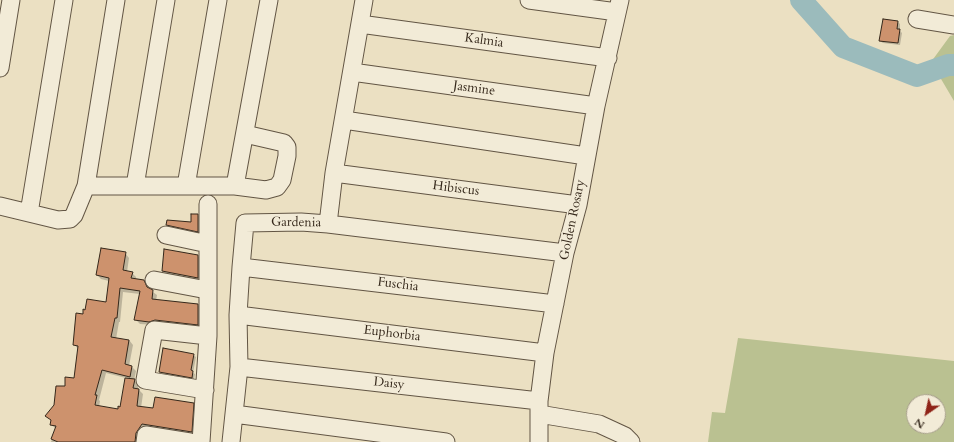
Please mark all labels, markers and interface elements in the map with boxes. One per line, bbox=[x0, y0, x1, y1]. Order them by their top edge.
street label: Kalmia bbox=[464, 31, 504, 51]
street label: Jasmine bbox=[452, 78, 496, 100]
street label: Hibiscus bbox=[432, 178, 480, 200]
street label: Golden Rosary bbox=[557, 178, 589, 262]
street label: Gardenia bbox=[271, 215, 321, 231]
street label: Fuschia bbox=[377, 275, 419, 295]
street label: Euphorbia bbox=[363, 323, 421, 345]
street label: Daisy bbox=[373, 375, 405, 393]
north arrow bbox=[906, 394, 946, 434]
text: N bbox=[911, 415, 928, 432]

